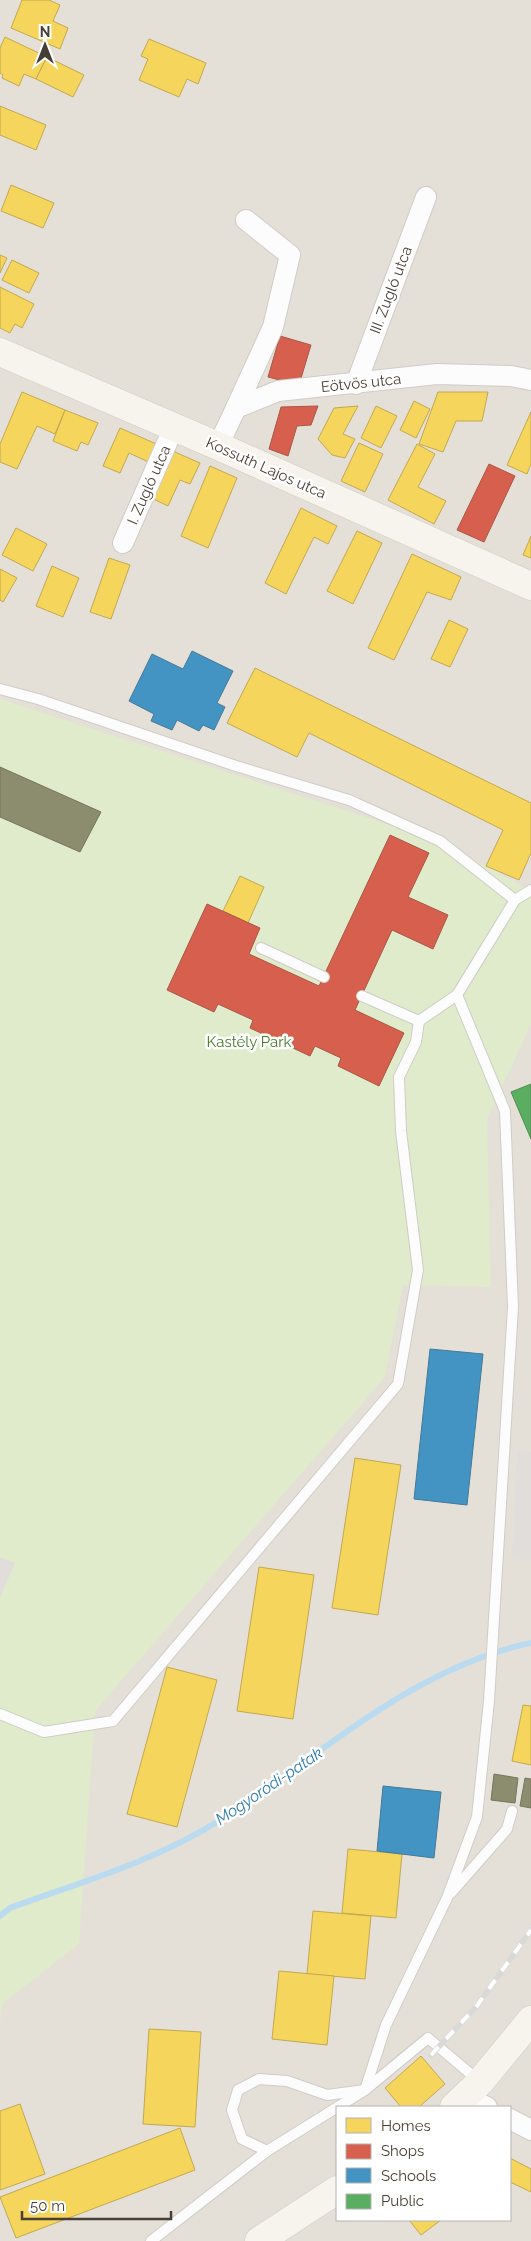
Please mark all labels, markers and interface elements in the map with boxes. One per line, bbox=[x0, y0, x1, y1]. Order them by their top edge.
north arrow bbox=[20, 20, 70, 70]
text: N bbox=[40, 24, 50, 40]
street label: III. Zugló utca bbox=[366, 244, 416, 336]
street label: Eötvös utca bbox=[320, 370, 402, 396]
street label: Kossuth Lajos utca bbox=[203, 433, 329, 503]
street label: I. Zugló utca bbox=[124, 443, 174, 527]
park label: Kastély Park bbox=[207, 1033, 291, 1051]
water label: Mogyoródi-patak bbox=[212, 1743, 326, 1829]
legend bbox=[336, 2106, 511, 2221]
text: Homes bbox=[381, 2117, 431, 2135]
text: Shops bbox=[381, 2142, 424, 2160]
text: Schools bbox=[381, 2167, 436, 2185]
scale bar bbox=[22, 2188, 171, 2220]
text: Public bbox=[381, 2192, 424, 2210]
text: 50 m bbox=[30, 2197, 65, 2215]

